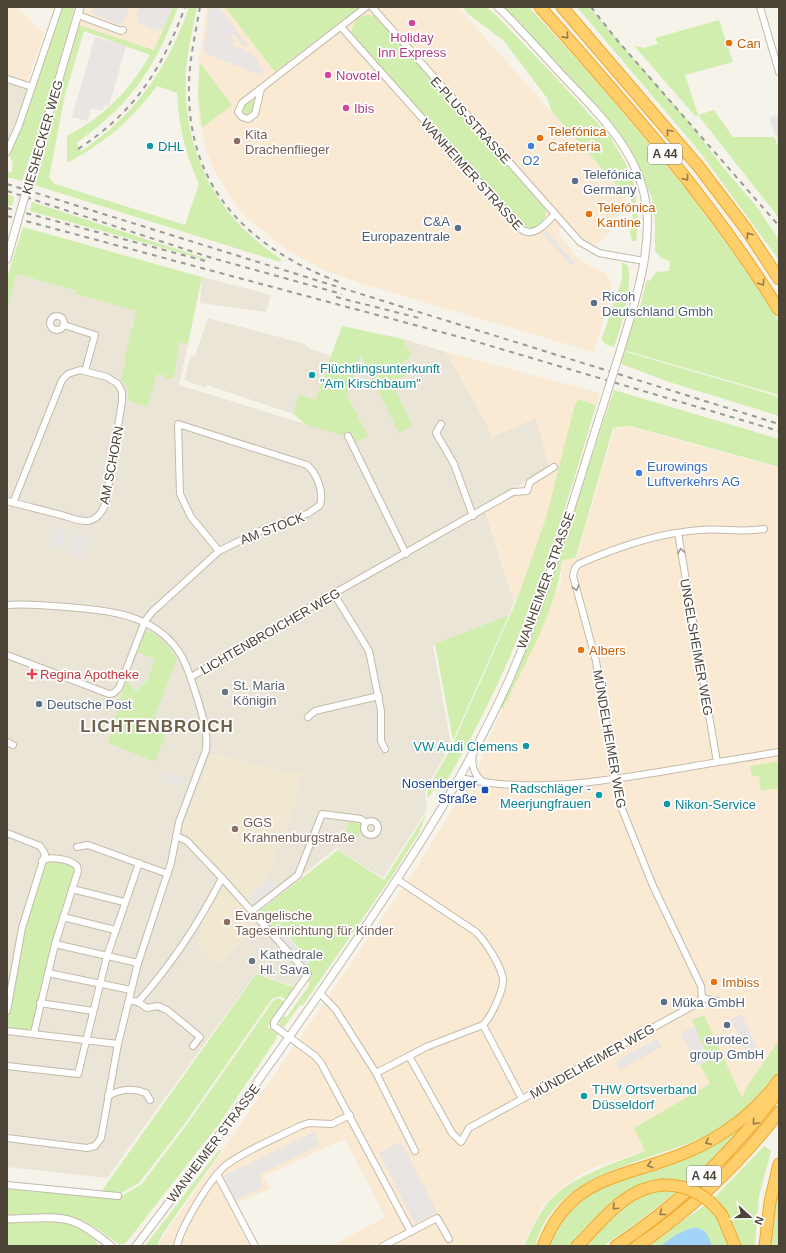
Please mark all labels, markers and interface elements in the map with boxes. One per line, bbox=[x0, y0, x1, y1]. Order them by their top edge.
marker: Holiday Inn Express bbox=[407, 18, 417, 28]
place label: Holiday Inn Express bbox=[378, 30, 447, 60]
one-way arrow bbox=[561, 31, 568, 39]
place label: Can bbox=[737, 36, 761, 51]
marker: Can bbox=[724, 38, 734, 48]
place label: Novotel bbox=[336, 68, 380, 83]
marker: Novotel bbox=[323, 70, 333, 80]
street label: E-PLUS-STRASSE bbox=[428, 74, 514, 167]
street label: KIESHECKER WEG bbox=[19, 78, 66, 196]
place label: Ibis bbox=[354, 101, 375, 116]
marker: Ibis bbox=[341, 103, 351, 113]
street label: WANHEIMER STRASSE bbox=[418, 116, 526, 233]
place label: Telefónica Cafeteria bbox=[548, 124, 607, 154]
place label: Kita Drachenflieger bbox=[245, 127, 330, 157]
one-way arrow bbox=[667, 130, 674, 137]
marker: Telefónica Cafeteria bbox=[535, 133, 545, 143]
marker: Kita Drachenflieger bbox=[232, 136, 242, 146]
place label: DHL bbox=[158, 139, 184, 154]
marker: DHL bbox=[145, 141, 155, 151]
marker: O2 bbox=[526, 141, 536, 151]
road number: A 44 bbox=[648, 144, 682, 164]
place label: O2 bbox=[522, 153, 540, 168]
place label: Telefónica Germany bbox=[583, 167, 642, 197]
one-way arrow bbox=[681, 174, 688, 181]
marker: Telefónica Germany bbox=[570, 176, 580, 186]
place label: Telefónica Kantine bbox=[597, 200, 656, 230]
marker: Telefónica Kantine bbox=[584, 209, 594, 219]
place label: C&A Europazentrale bbox=[362, 214, 450, 244]
marker: C&A Europazentrale bbox=[453, 223, 463, 233]
one-way arrow bbox=[747, 232, 754, 239]
one-way arrow bbox=[757, 279, 764, 286]
place label: Ricoh Deutschland Gmbh bbox=[602, 289, 713, 319]
marker: Ricoh Deutschland Gmbh bbox=[589, 298, 599, 308]
place label: Flüchtlingsunterkunft "Am Kirschbaum" bbox=[320, 361, 440, 391]
marker: Flüchtlingsunterkunft "Am Kirschbaum" bbox=[307, 370, 317, 380]
street label: AM SCHORN bbox=[97, 425, 126, 506]
place label: Eurowings Luftverkehrs AG bbox=[647, 459, 740, 489]
marker: Eurowings Luftverkehrs AG bbox=[634, 468, 644, 478]
street label: AM STOCK bbox=[238, 509, 307, 548]
street label: WANHEIMER STRASSE bbox=[514, 509, 577, 651]
one-way arrow bbox=[677, 548, 686, 554]
street label: UNGELSHEIMER WEG bbox=[677, 577, 716, 717]
one-way arrow bbox=[571, 584, 580, 591]
street label: LICHTENBROICHER WEG bbox=[198, 585, 343, 678]
place label: Albers bbox=[589, 643, 626, 658]
marker: Albers bbox=[576, 645, 586, 655]
place label: Regina Apotheke bbox=[40, 667, 139, 682]
marker: Regina Apotheke bbox=[27, 669, 37, 679]
street label: MÜNDELHEIMER WEG bbox=[590, 669, 629, 809]
place label: St. Maria Königin bbox=[233, 678, 286, 708]
marker: St. Maria Königin bbox=[220, 687, 230, 697]
place label: Deutsche Post bbox=[47, 697, 132, 712]
marker: Deutsche Post bbox=[34, 699, 44, 709]
district label: LICHTENBROICH bbox=[80, 717, 234, 736]
place label: VW Audi Clemens bbox=[413, 739, 518, 754]
marker: VW Audi Clemens bbox=[521, 741, 531, 751]
place label: Nosenberger Straße bbox=[402, 776, 478, 806]
place label: Radschläger - Meerjungfrauen bbox=[500, 781, 591, 811]
marker: Nosenberger Straße bbox=[480, 785, 490, 795]
marker: Radschläger - Meerjungfrauen bbox=[594, 790, 604, 800]
place label: Nikon-Service bbox=[675, 797, 756, 812]
marker: Nikon-Service bbox=[662, 799, 672, 809]
place label: GGS Krahnenburgstraße bbox=[243, 815, 355, 845]
marker: GGS Krahnenburgstraße bbox=[230, 824, 240, 834]
place label: Evangelische Tageseinrichtung für Kinder bbox=[235, 908, 394, 938]
marker: Evangelische Tageseinrichtung für Kinder bbox=[222, 917, 232, 927]
place label: Kathedrale Hl. Sava bbox=[260, 947, 323, 977]
marker: Kathedrale Hl. Sava bbox=[247, 956, 257, 966]
place label: Imbiss bbox=[722, 975, 760, 990]
marker: Imbiss bbox=[709, 977, 719, 987]
place label: Müka GmbH bbox=[672, 995, 745, 1010]
marker: Müka GmbH bbox=[659, 997, 669, 1007]
marker: eurotec group GmbH bbox=[722, 1020, 732, 1030]
street label: MÜNDELHEIMER WEG bbox=[527, 1021, 657, 1102]
place label: eurotec group GmbH bbox=[690, 1032, 764, 1062]
street label: WANHEIMER STRASSE bbox=[164, 1081, 263, 1206]
place label: THW Ortsverband Düsseldorf bbox=[592, 1082, 697, 1112]
marker: THW Ortsverband Düsseldorf bbox=[579, 1091, 589, 1101]
one-way arrow bbox=[752, 1117, 759, 1124]
one-way arrow bbox=[705, 1137, 712, 1144]
one-way arrow bbox=[646, 1160, 653, 1169]
road number: A 44 bbox=[687, 1166, 721, 1186]
north arrow bbox=[730, 1197, 770, 1237]
one-way arrow bbox=[612, 1202, 620, 1210]
one-way arrow bbox=[660, 1208, 667, 1215]
text: N bbox=[752, 1215, 766, 1226]

